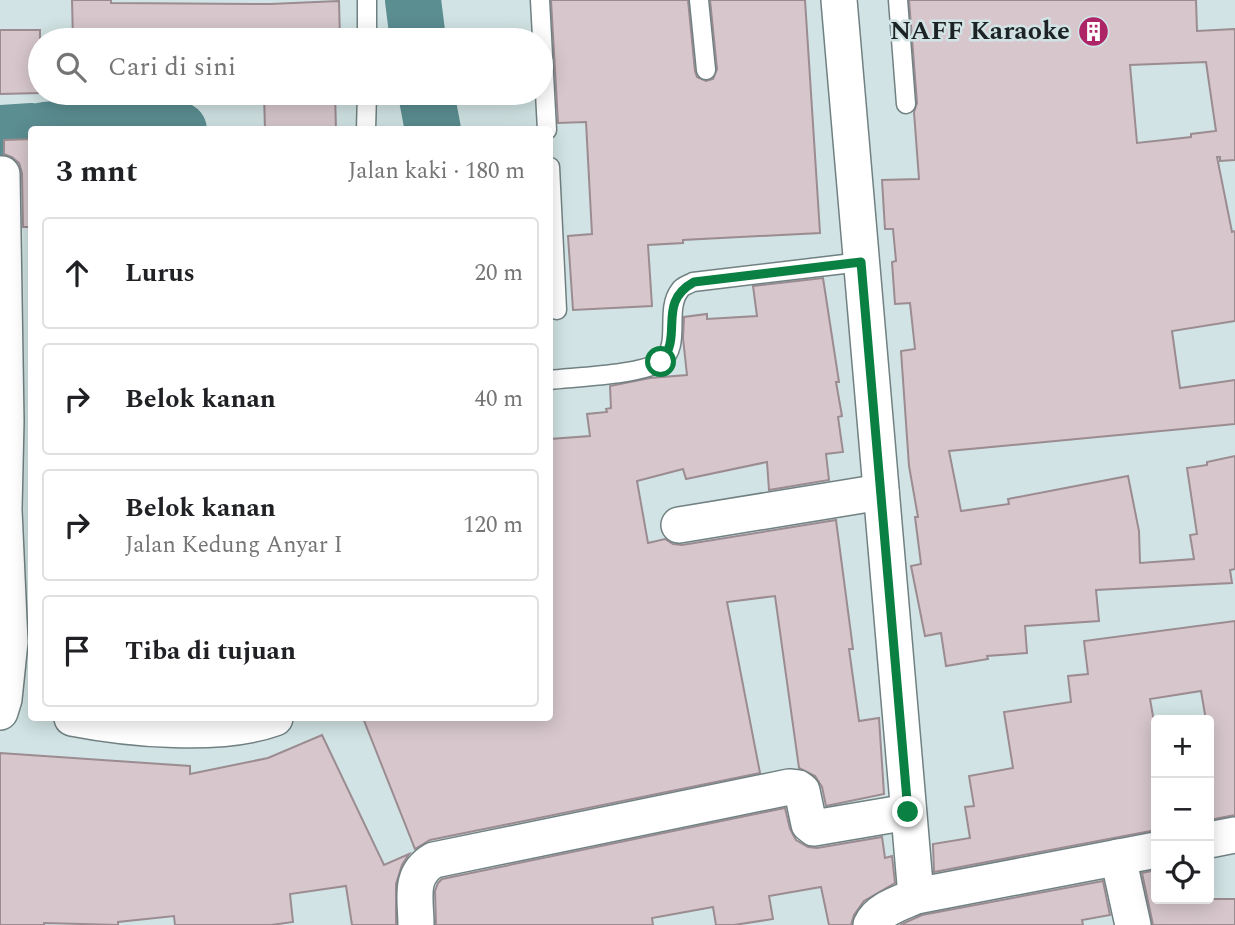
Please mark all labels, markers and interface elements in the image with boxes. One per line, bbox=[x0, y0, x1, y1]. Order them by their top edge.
place label: NAFF Karaoke bbox=[890, 11, 1070, 51]
building icon: NAFF Karaoke bbox=[1076, 14, 1110, 48]
search box bbox=[28, 28, 553, 105]
text: Cari di sini bbox=[108, 47, 236, 87]
icon: search bbox=[52, 48, 90, 86]
text: 3 mnt bbox=[56, 149, 137, 195]
text: Jalan kaki · 180 m bbox=[348, 154, 525, 189]
text: Lurus bbox=[125, 253, 195, 293]
icon: ahead bbox=[58, 254, 96, 292]
text: 20 m bbox=[474, 256, 523, 291]
route start bbox=[645, 346, 676, 377]
text: Belok kanan bbox=[125, 379, 276, 419]
icon: right bbox=[58, 380, 96, 418]
text: 40 m bbox=[474, 382, 523, 417]
text: Belok kanan bbox=[125, 488, 276, 528]
icon: right bbox=[58, 506, 96, 544]
text: 120 m bbox=[463, 508, 523, 543]
text: Jalan Kedung Anyar I bbox=[125, 528, 343, 563]
text: Tiba di tujuan bbox=[125, 631, 296, 671]
icon: arrive bbox=[58, 632, 96, 670]
map controls bbox=[1151, 715, 1214, 904]
button: + bbox=[1151, 715, 1214, 778]
button: − bbox=[1151, 778, 1214, 841]
route end bbox=[892, 796, 923, 827]
button: locate bbox=[1151, 841, 1214, 904]

